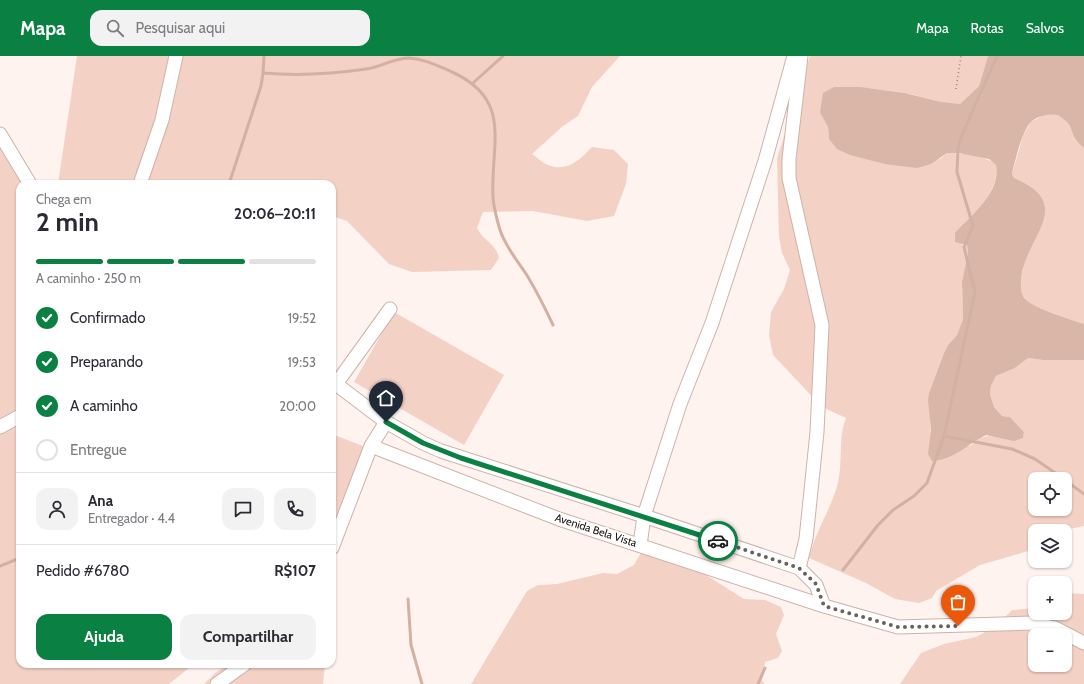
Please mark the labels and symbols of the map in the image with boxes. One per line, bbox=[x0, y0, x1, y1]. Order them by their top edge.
pin bbox=[369, 381, 403, 422]
street label: Avenida Bela Vista bbox=[553, 510, 639, 550]
courier bbox=[698, 521, 738, 561]
pin bbox=[941, 585, 975, 626]

